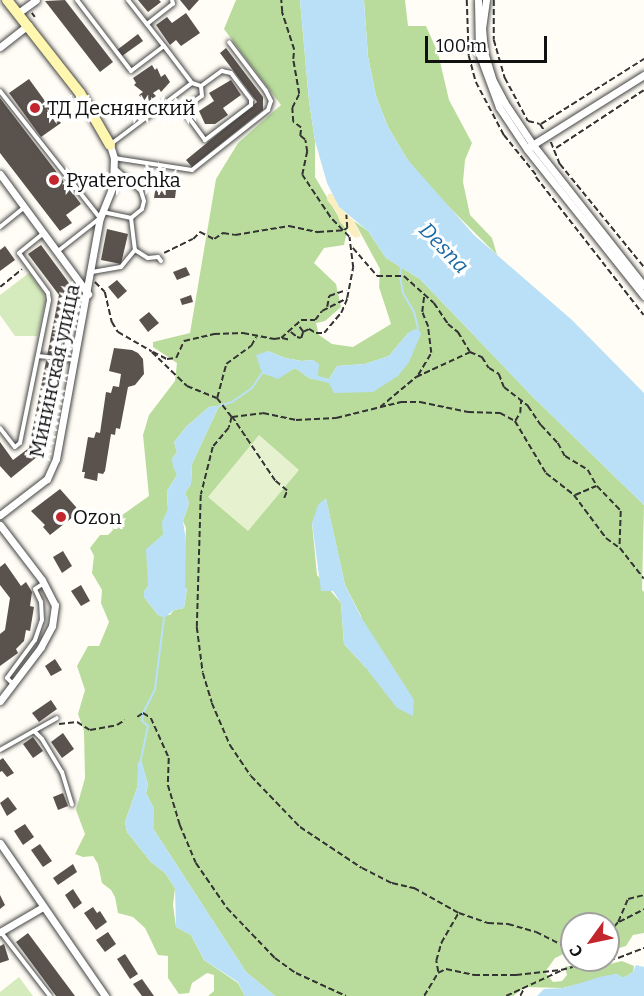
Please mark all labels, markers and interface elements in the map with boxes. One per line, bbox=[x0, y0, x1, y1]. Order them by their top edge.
scale bar bbox=[428, 24, 550, 62]
text: 100 m bbox=[436, 35, 487, 57]
place label: ТД Деснянский bbox=[47, 96, 195, 120]
marker: ТД Деснянский bbox=[28, 101, 42, 115]
place label: Pyaterochka bbox=[66, 168, 181, 192]
marker: Pyaterochka bbox=[47, 173, 61, 187]
water label: Desna bbox=[414, 218, 474, 278]
street label: Мининская улица bbox=[25, 282, 85, 460]
place label: Ozon bbox=[73, 505, 122, 529]
marker: Ozon bbox=[54, 510, 68, 524]
north arrow bbox=[560, 912, 620, 972]
text: С bbox=[565, 942, 587, 960]

